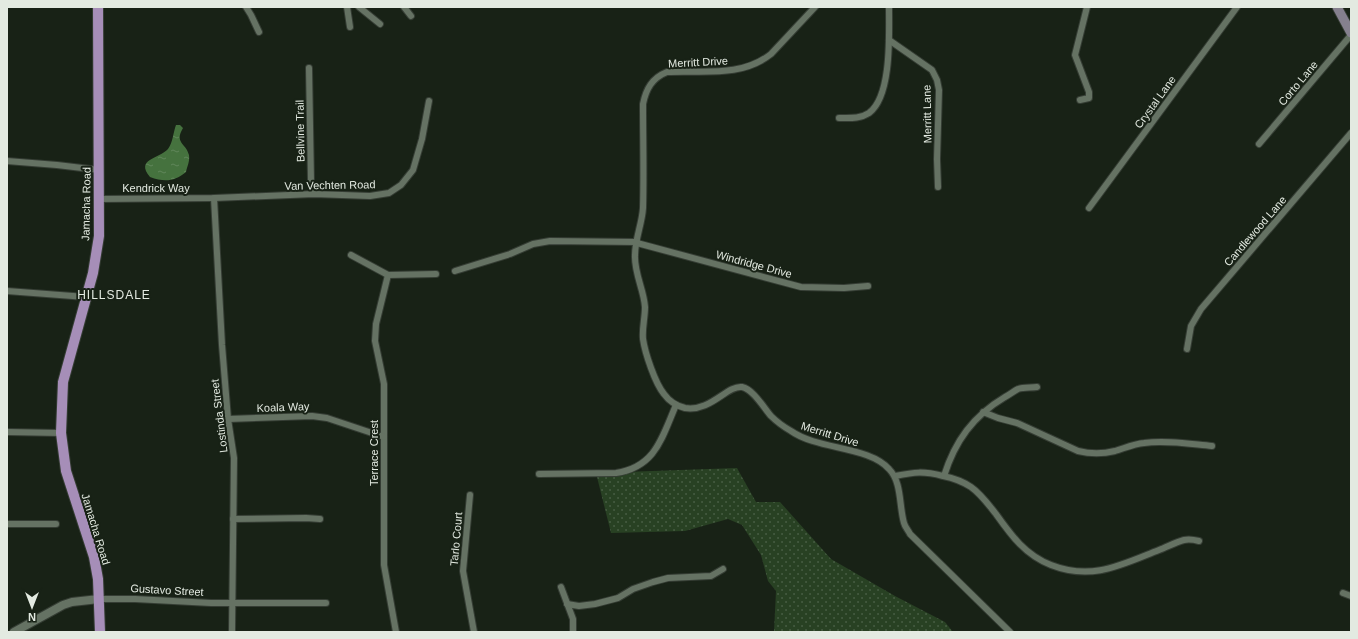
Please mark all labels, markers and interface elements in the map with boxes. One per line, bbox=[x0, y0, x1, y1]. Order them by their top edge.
street label: Merritt Drive bbox=[668, 54, 728, 70]
street label: Corto Lane bbox=[1276, 58, 1320, 108]
street label: Crystal Lane bbox=[1132, 73, 1178, 131]
street label: Merritt Lane bbox=[920, 85, 934, 143]
street label: Bellvine Trail bbox=[293, 100, 307, 162]
street label: Jamacha Road bbox=[79, 167, 93, 241]
street label: Van Vechten Road bbox=[284, 178, 376, 192]
street label: Kendrick Way bbox=[122, 182, 190, 194]
street label: Candlewood Lane bbox=[1221, 194, 1289, 268]
street label: Windridge Drive bbox=[715, 248, 793, 280]
district label: HILLSDALE bbox=[77, 288, 151, 302]
street label: Lostinda Street bbox=[209, 379, 229, 453]
street label: Koala Way bbox=[256, 400, 310, 414]
street label: Terrace Crest bbox=[368, 420, 380, 486]
street label: Merritt Drive bbox=[800, 420, 860, 448]
street label: Jamacha Road bbox=[79, 492, 113, 566]
street label: Tarlo Court bbox=[448, 512, 464, 566]
street label: Gustavo Street bbox=[130, 582, 204, 598]
north arrow bbox=[12, 587, 52, 627]
text: N bbox=[28, 611, 36, 623]

